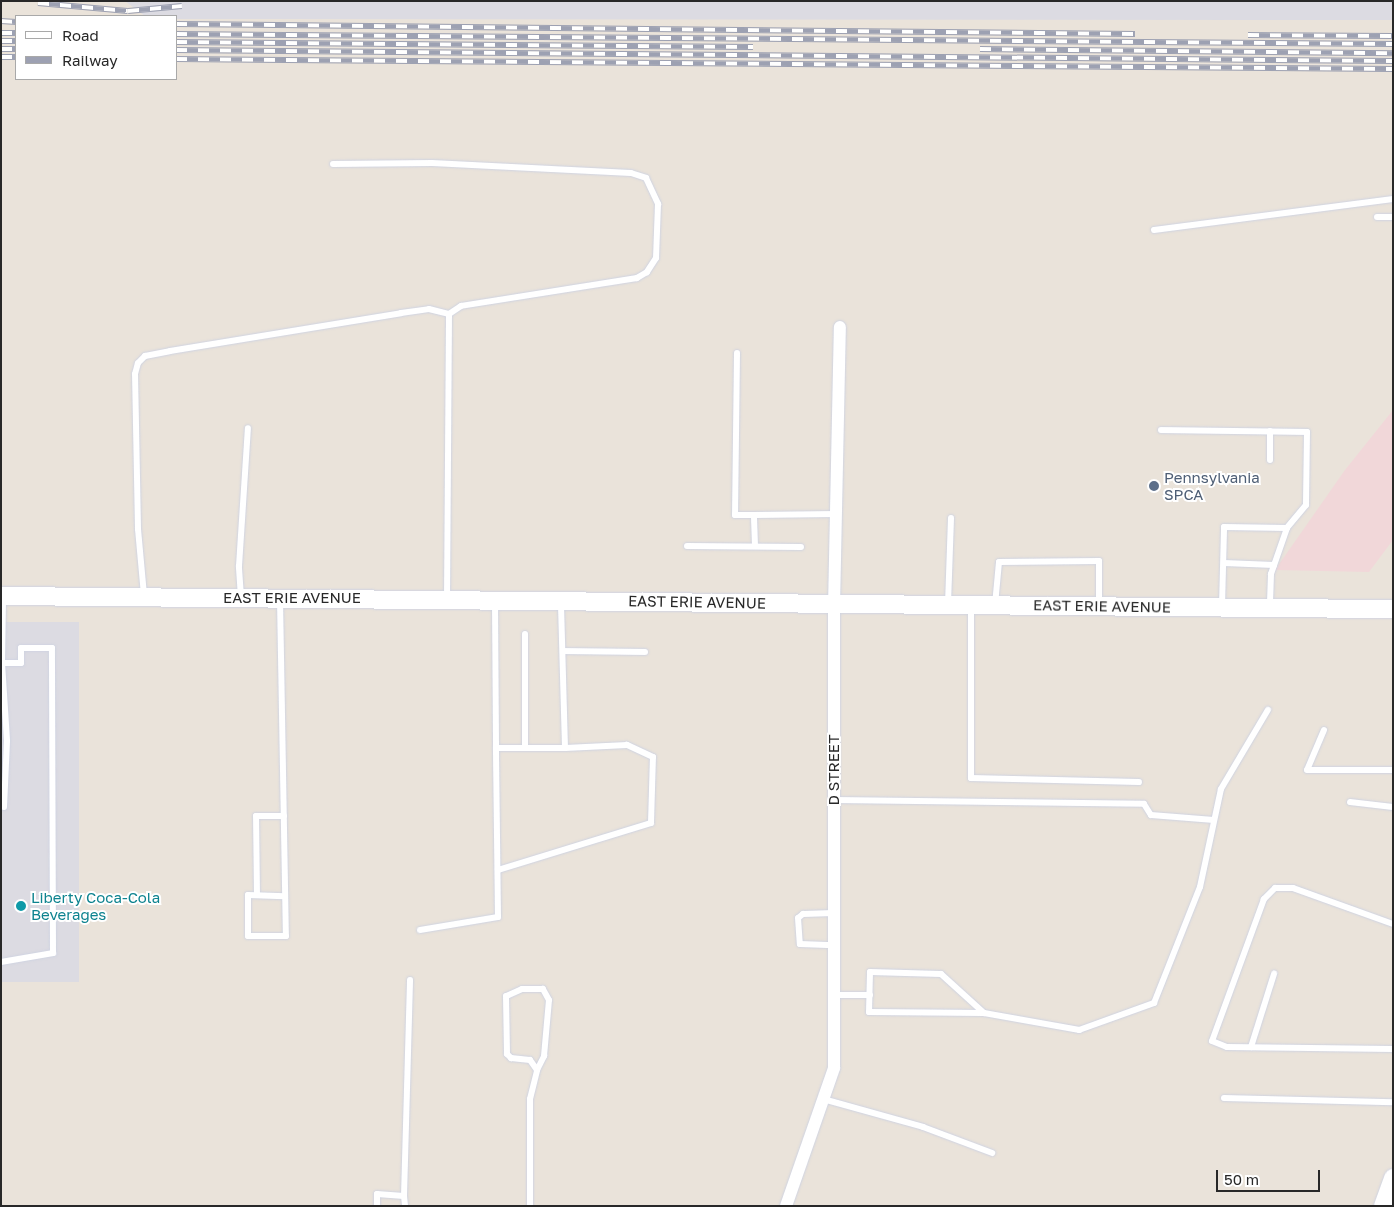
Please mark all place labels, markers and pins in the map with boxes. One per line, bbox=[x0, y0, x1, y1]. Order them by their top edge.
place label: Pennsylvania SPCA bbox=[1164, 468, 1260, 503]
marker: Pennsylvania SPCA bbox=[1148, 480, 1160, 492]
place label: Liberty Coca-Cola Beverages bbox=[31, 888, 160, 923]
marker: Liberty Coca-Cola Beverages bbox=[15, 900, 27, 912]

